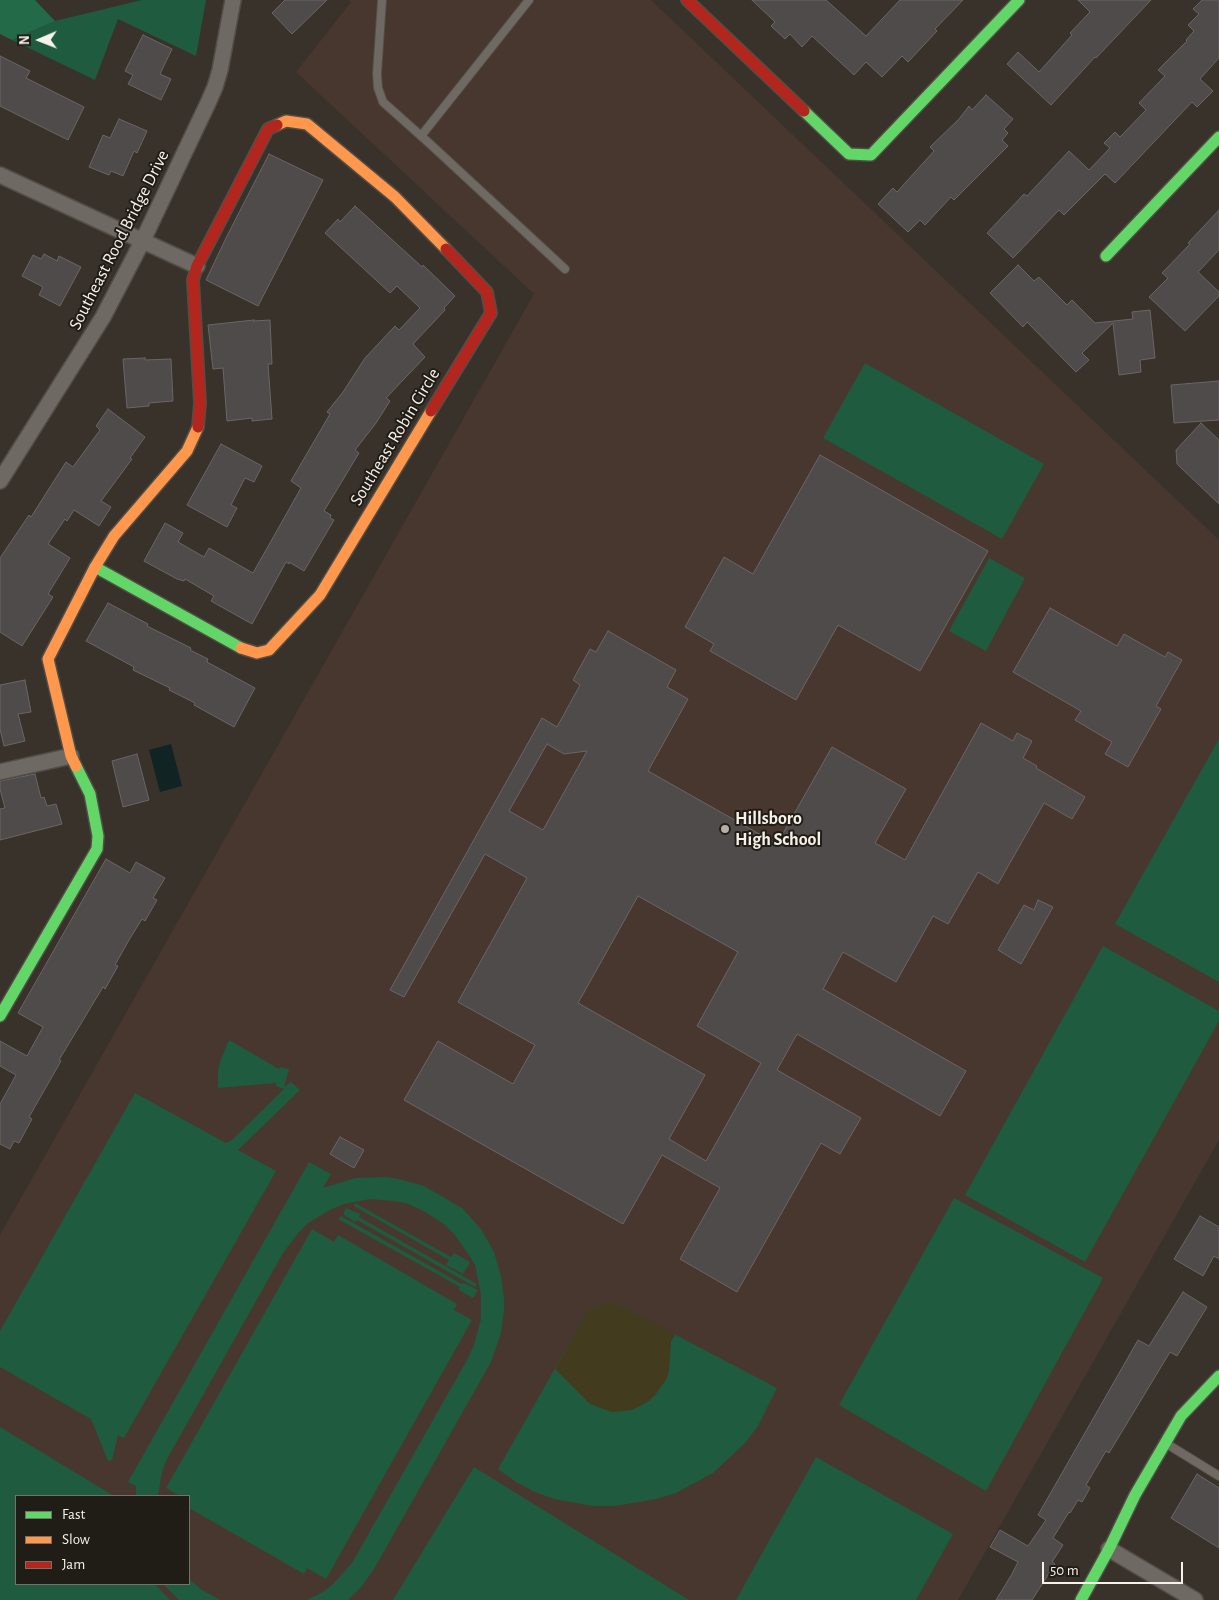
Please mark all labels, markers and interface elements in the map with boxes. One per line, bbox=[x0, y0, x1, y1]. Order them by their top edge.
north arrow bbox=[15, 15, 65, 65]
text: N bbox=[18, 35, 32, 45]
street label: Southeast Rood Bridge Drive bbox=[64, 146, 174, 334]
street label: Southeast Robin Circle bbox=[345, 364, 445, 510]
place label: Hillsboro High School bbox=[735, 808, 821, 851]
marker: Hillsboro High School bbox=[719, 823, 731, 835]
legend bbox=[15, 1495, 190, 1585]
text: Fast bbox=[62, 1507, 85, 1522]
text: Slow bbox=[62, 1532, 90, 1547]
scale bar bbox=[1044, 1552, 1185, 1584]
text: Jam bbox=[62, 1557, 85, 1572]
text: 50 m bbox=[1050, 1563, 1079, 1578]

